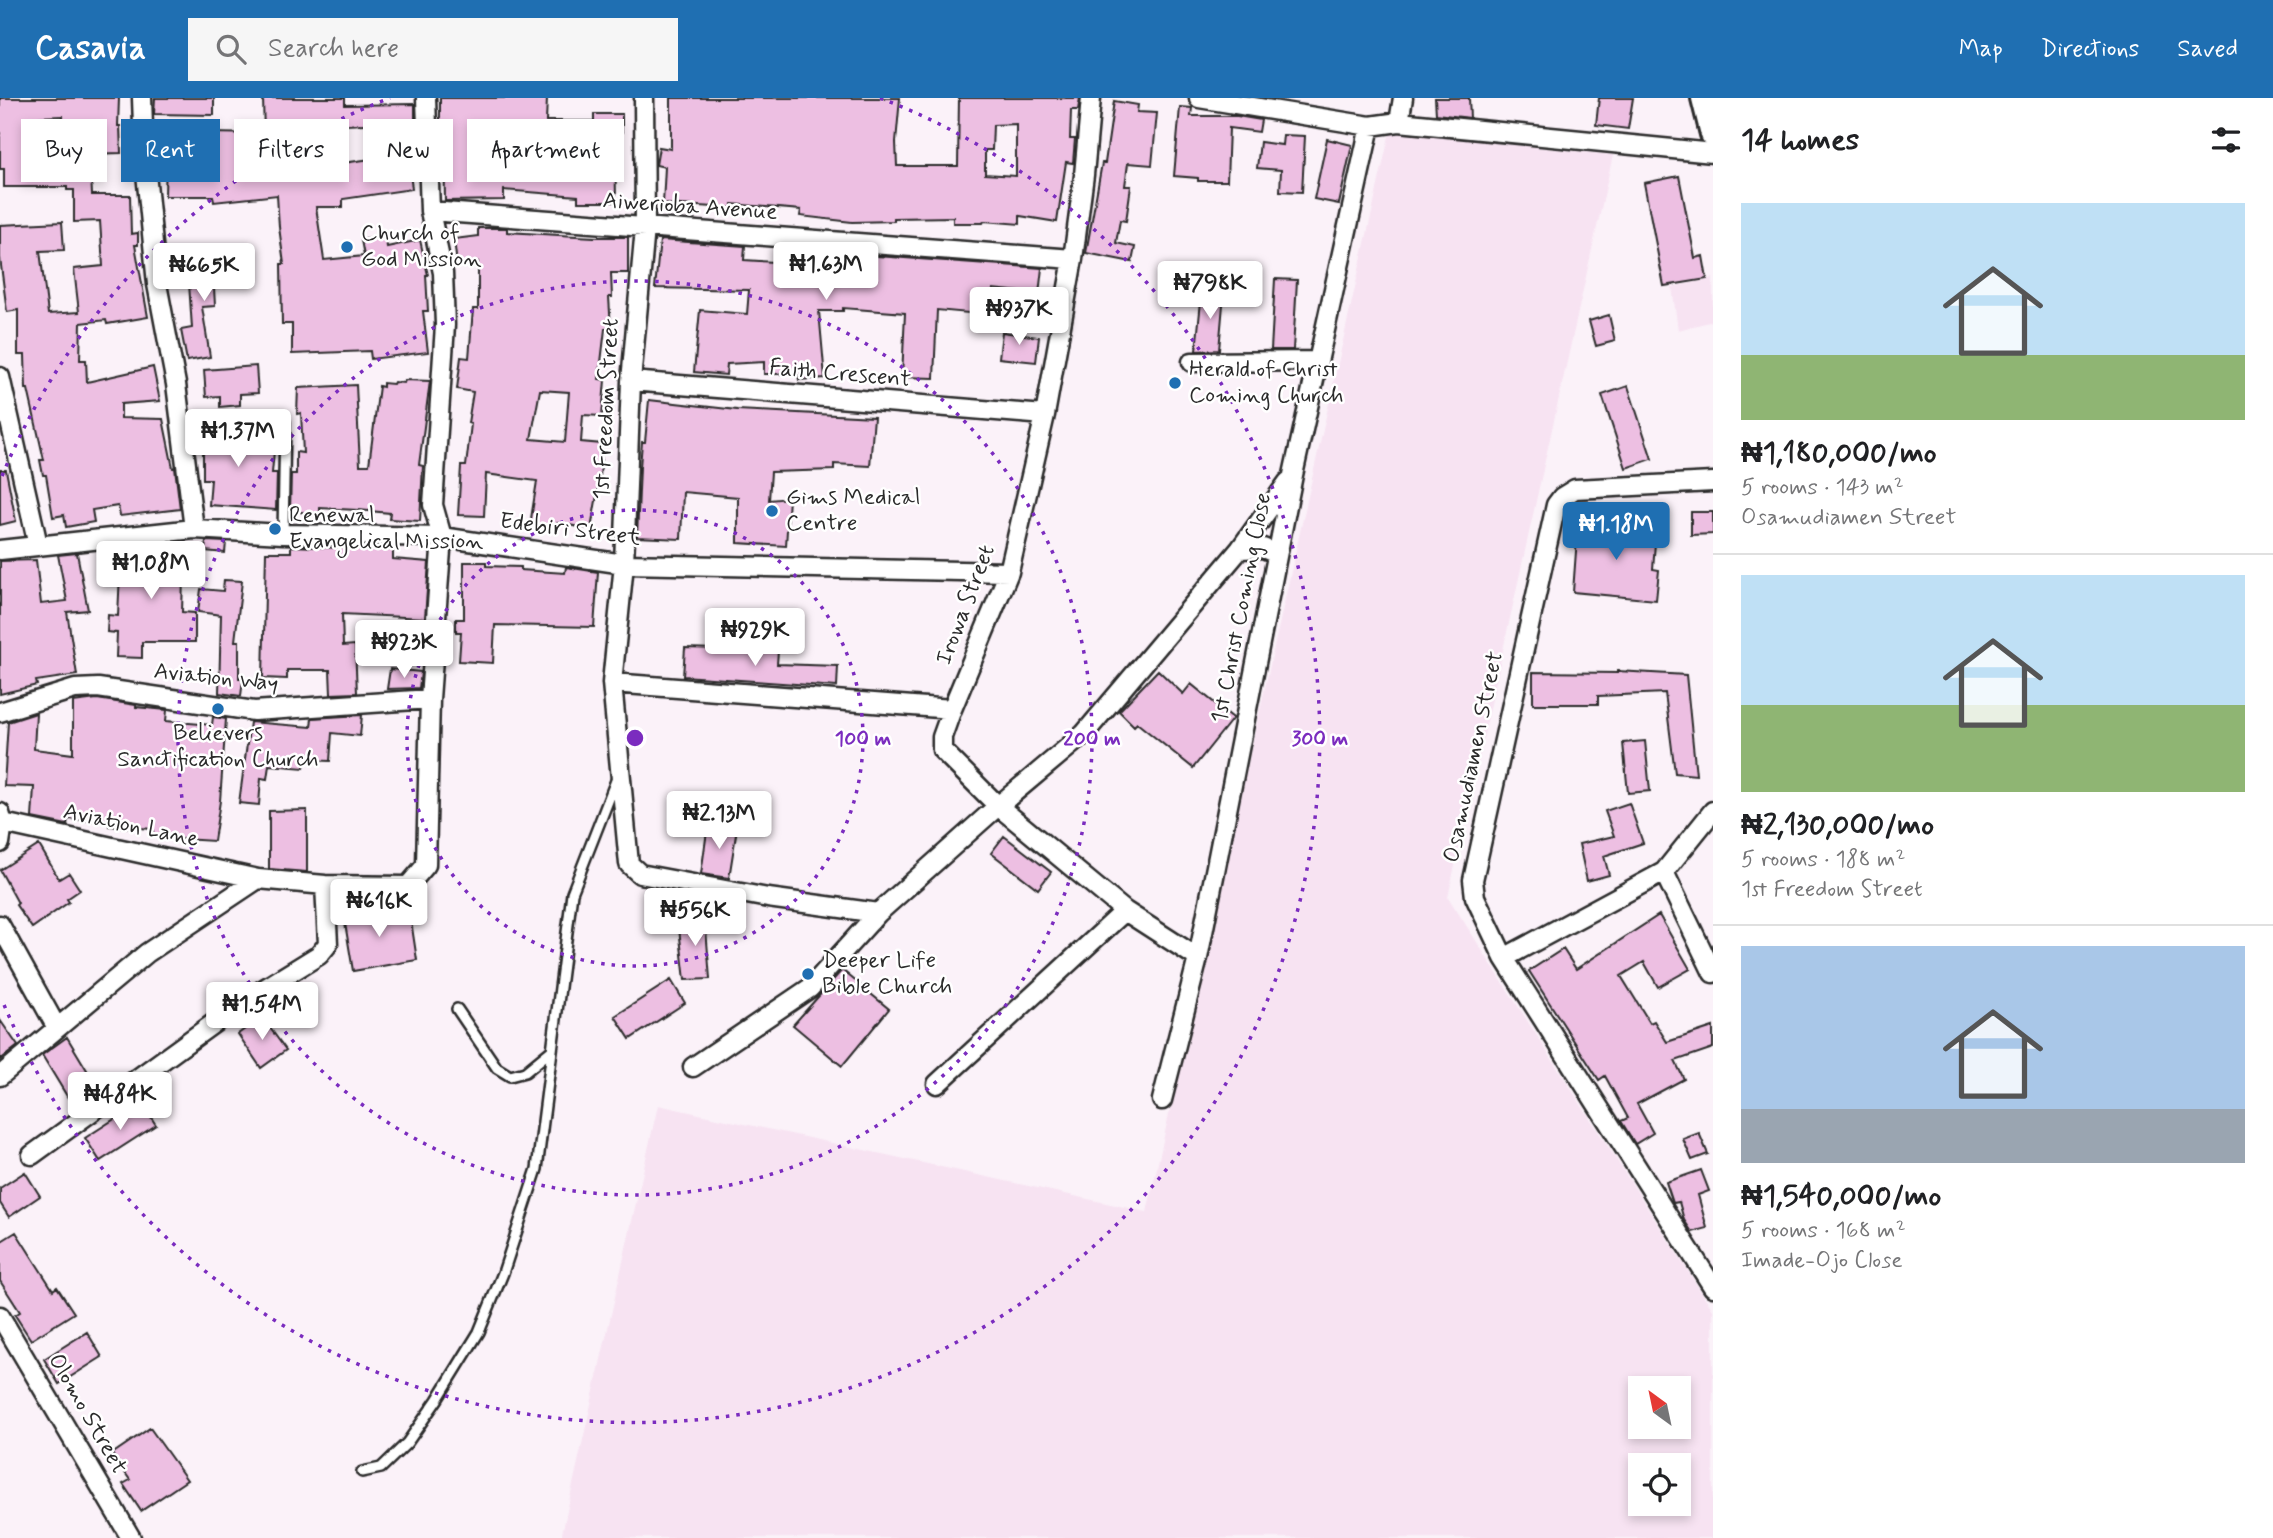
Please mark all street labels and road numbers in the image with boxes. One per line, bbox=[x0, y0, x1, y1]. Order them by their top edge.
street label: Aiwerioba Avenue bbox=[602, 186, 778, 228]
street label: 1st Freedom Street bbox=[587, 318, 627, 500]
street label: Faith Crescent bbox=[768, 353, 912, 395]
street label: 1st Christ Coming Close bbox=[1205, 490, 1279, 726]
street label: Edebiri Street bbox=[498, 506, 643, 554]
street label: Irowa Street bbox=[929, 541, 1003, 669]
street label: Osamudiamen Street bbox=[1437, 648, 1511, 865]
street label: Aviation Way bbox=[152, 657, 280, 699]
street label: Aviation Lane bbox=[60, 797, 202, 855]
street label: Olomo Street bbox=[40, 1348, 134, 1480]

